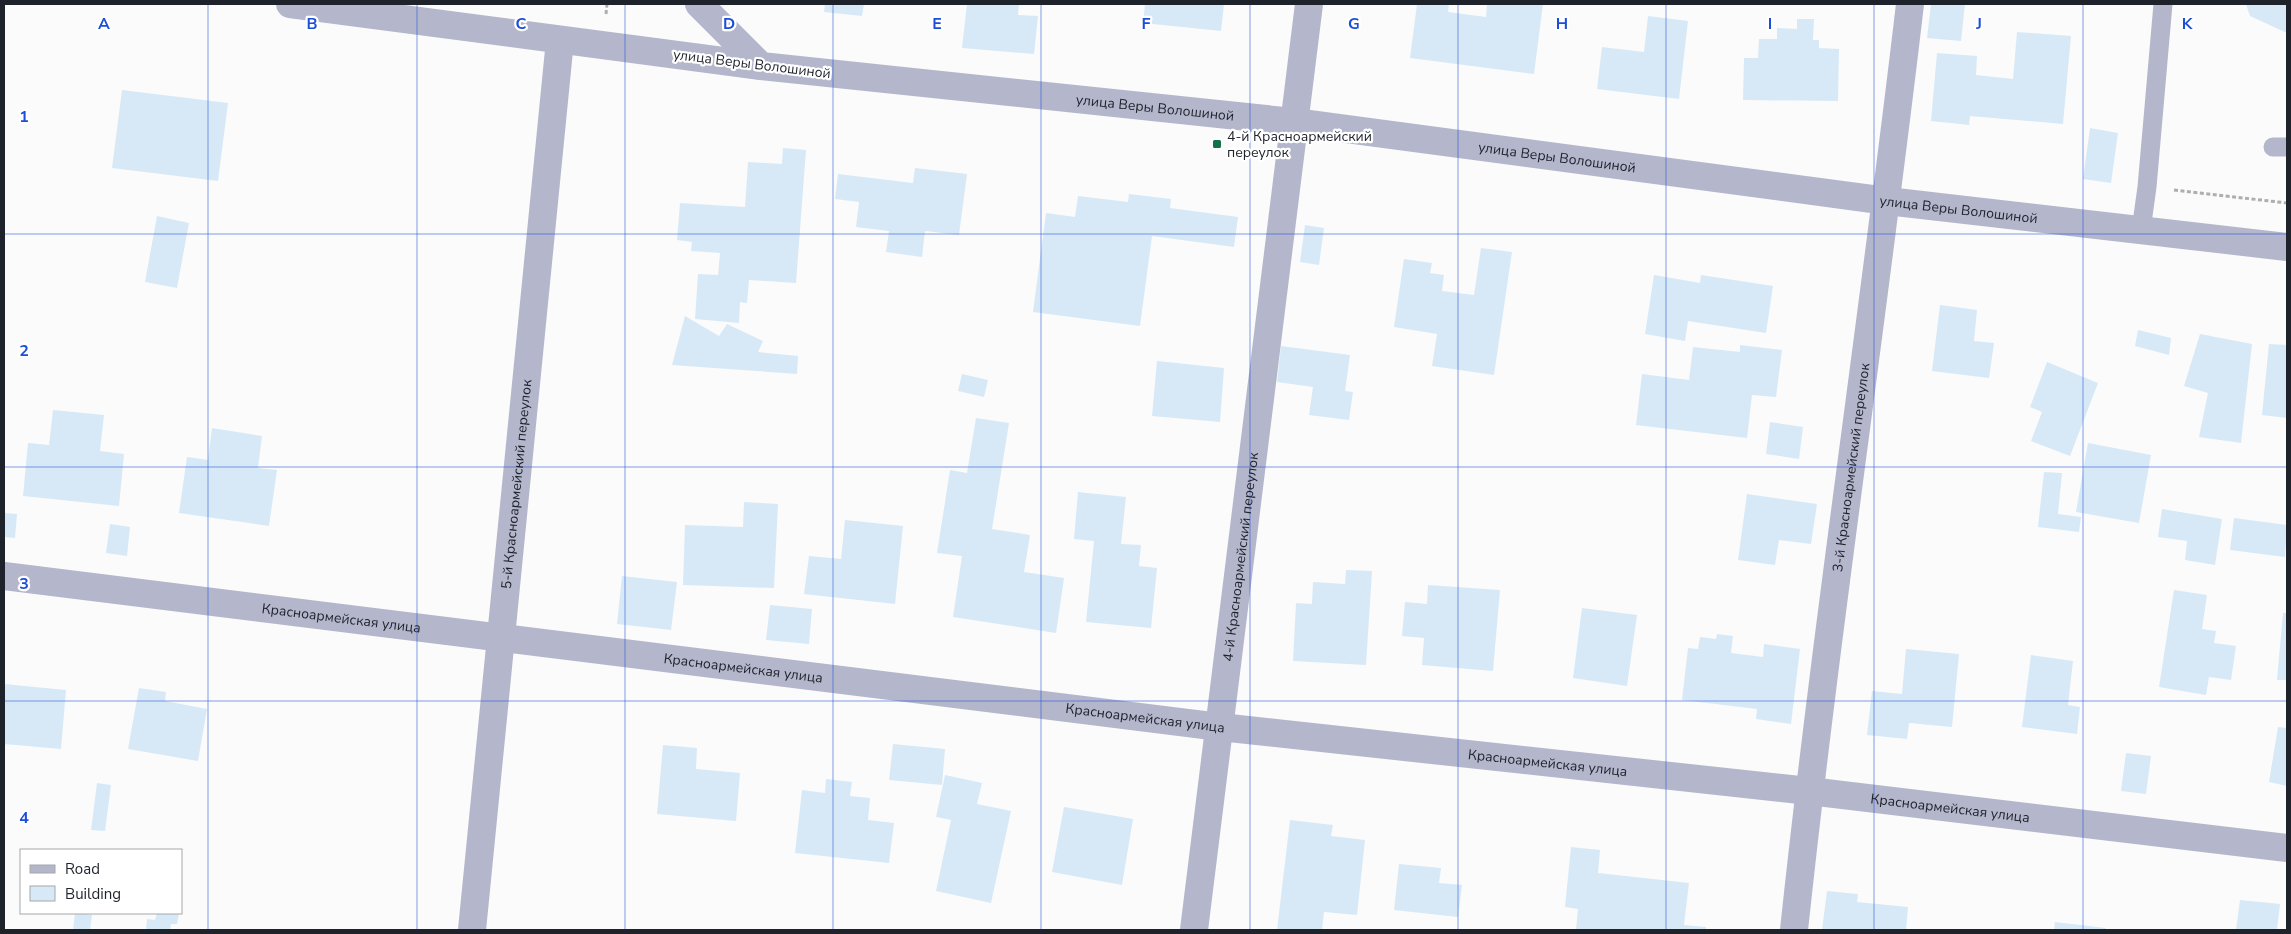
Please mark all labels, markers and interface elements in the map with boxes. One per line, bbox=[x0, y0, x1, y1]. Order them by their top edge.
text: A bbox=[98, 13, 110, 35]
text: B bbox=[306, 13, 318, 35]
text: C bbox=[516, 13, 527, 35]
text: D bbox=[723, 13, 735, 35]
text: E bbox=[932, 13, 942, 35]
text: F bbox=[1142, 13, 1151, 35]
text: G bbox=[1348, 13, 1360, 35]
text: H bbox=[1556, 13, 1568, 35]
text: I bbox=[1768, 13, 1772, 35]
text: J bbox=[1975, 13, 1982, 35]
text: K bbox=[2182, 13, 2194, 35]
street label: улица Веры Волошиной bbox=[672, 45, 832, 83]
street label: улица Веры Волошиной bbox=[1075, 90, 1235, 125]
text: 1 bbox=[19, 106, 29, 128]
place label: 4-й Красноармейский переулок bbox=[1227, 127, 1372, 162]
street label: улица Веры Волошиной bbox=[1477, 137, 1637, 177]
marker: 4-й Красноармейский переулок bbox=[1211, 138, 1223, 150]
street label: улица Веры Волошиной bbox=[1879, 191, 2039, 228]
text: 2 bbox=[19, 340, 29, 362]
street label: 3-й Красноармейский переулок bbox=[1828, 361, 1874, 573]
street label: 5-й Красноармейский переулок bbox=[496, 378, 536, 590]
street label: 4-й Красноармейский переулок bbox=[1218, 451, 1263, 662]
text: 3 bbox=[19, 573, 29, 595]
street label: Красноармейская улица bbox=[261, 599, 422, 637]
street label: Красноармейская улица bbox=[663, 649, 824, 687]
street label: Красноармейская улица bbox=[1065, 698, 1226, 737]
street label: Красноармейская улица bbox=[1467, 745, 1628, 781]
street label: Красноармейская улица bbox=[1869, 789, 2031, 827]
text: 4 bbox=[19, 807, 29, 829]
legend bbox=[20, 849, 182, 914]
text: Road bbox=[65, 859, 100, 879]
text: Building bbox=[65, 884, 121, 904]

